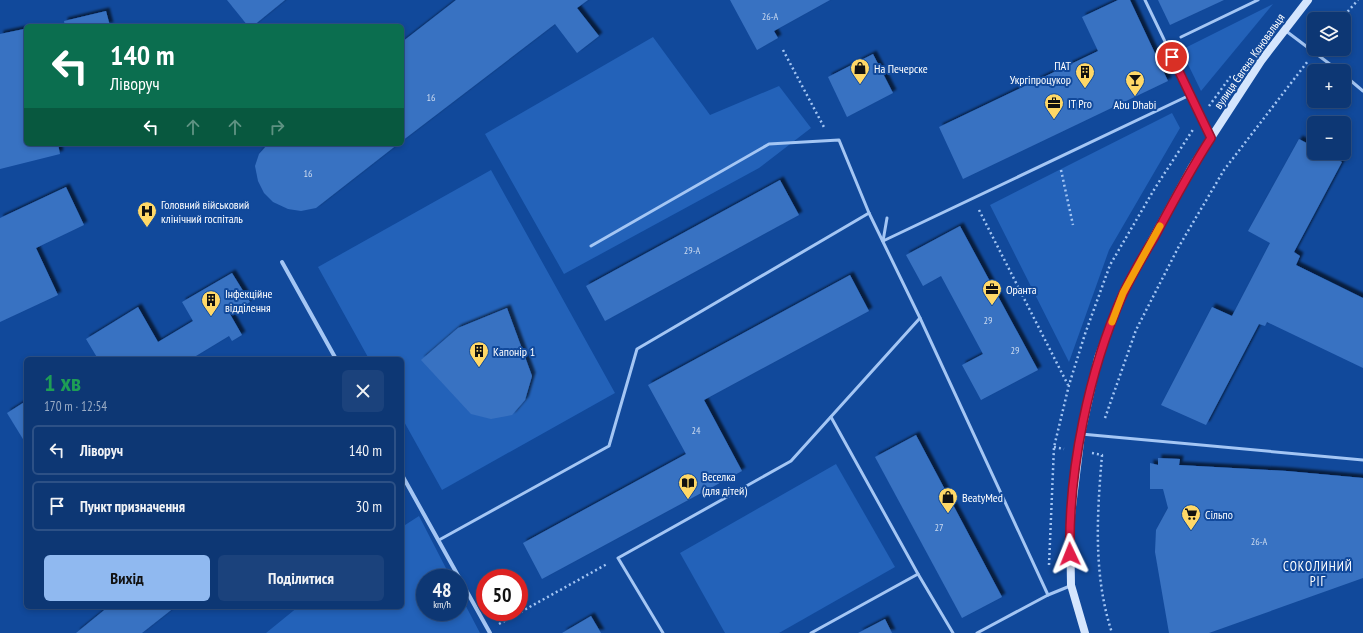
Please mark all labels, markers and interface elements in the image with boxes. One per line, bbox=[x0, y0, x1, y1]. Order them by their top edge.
house number: 26-А bbox=[762, 10, 778, 23]
street label: вулиця Євгена Коновальця bbox=[1210, 10, 1288, 112]
map controls bbox=[1307, 12, 1351, 160]
button: layers bbox=[1307, 12, 1351, 56]
text: 140 m bbox=[110, 36, 174, 73]
icon: left bbox=[44, 40, 96, 92]
pin bbox=[1155, 40, 1189, 74]
icon: arrive bbox=[1161, 46, 1183, 68]
shop icon: На Печерске bbox=[849, 57, 871, 85]
place label: ПАТ Укргіпроцукор bbox=[1010, 58, 1072, 87]
place label: На Печерске bbox=[874, 61, 928, 76]
building icon: ПАТ Укргіпроцукор bbox=[1074, 61, 1096, 89]
button: + bbox=[1307, 64, 1351, 108]
bar icon: Abu Dhabi bbox=[1124, 69, 1146, 97]
text: Ліворуч bbox=[110, 72, 160, 95]
house number: 16 bbox=[427, 91, 436, 104]
office icon: IT Pro bbox=[1043, 92, 1065, 120]
place label: IT Pro bbox=[1068, 96, 1092, 111]
place label: Abu Dhabi bbox=[1114, 97, 1156, 112]
icon: left bbox=[140, 116, 162, 138]
icon: ahead bbox=[182, 116, 204, 138]
icon: ahead bbox=[224, 116, 246, 138]
icon: right bbox=[266, 116, 288, 138]
button: − bbox=[1307, 116, 1351, 160]
house number: 16 bbox=[304, 167, 313, 180]
place label: Головний військовий клінічний госпіталь bbox=[161, 197, 249, 226]
hospital icon: Головний військовий клінічний госпіталь bbox=[136, 200, 158, 228]
house number: 29-А bbox=[684, 244, 700, 257]
office icon: Оранта bbox=[981, 278, 1003, 306]
place label: Оранта bbox=[1006, 282, 1037, 297]
place label: Інфекційне відділення bbox=[225, 286, 273, 315]
building icon: Інфекційне відділення bbox=[200, 289, 222, 317]
house number: 29 bbox=[984, 314, 993, 327]
building icon: Капонір 1 bbox=[468, 340, 490, 368]
place label: Капонір 1 bbox=[493, 344, 535, 359]
house number: 29 bbox=[1011, 344, 1020, 357]
text: 1 хв bbox=[44, 367, 81, 398]
button: close bbox=[342, 370, 384, 412]
text: 170 m · 12:54 bbox=[44, 398, 107, 415]
house number: 24 bbox=[692, 424, 701, 437]
icon: left bbox=[46, 439, 68, 461]
text: Ліворуч bbox=[80, 441, 123, 460]
text: 140 m bbox=[349, 441, 382, 460]
place label: Веселка (для дітей) bbox=[702, 469, 747, 498]
library icon: Веселка (для дітей) bbox=[677, 472, 699, 500]
shop icon: BeatyMed bbox=[937, 486, 959, 514]
place label: BeatyMed bbox=[962, 490, 1003, 505]
icon: arrive bbox=[46, 495, 68, 517]
text: Пункт призначення bbox=[80, 497, 185, 516]
text: 30 m bbox=[356, 497, 382, 516]
supermarket icon: Сільпо bbox=[1180, 503, 1202, 531]
place label: Сільпо bbox=[1205, 507, 1233, 522]
house number: 27 bbox=[935, 521, 944, 534]
position arrow bbox=[1049, 533, 1091, 575]
house number: 26-А bbox=[1251, 535, 1267, 548]
button: Вихід bbox=[44, 555, 210, 601]
button: Поділитися bbox=[218, 555, 384, 601]
district label: СОКОЛИНИЙ РІГ bbox=[1283, 558, 1353, 590]
speed limit sign: 50 bbox=[476, 569, 528, 621]
text: 48 bbox=[432, 577, 452, 603]
text: km/h bbox=[433, 598, 451, 611]

